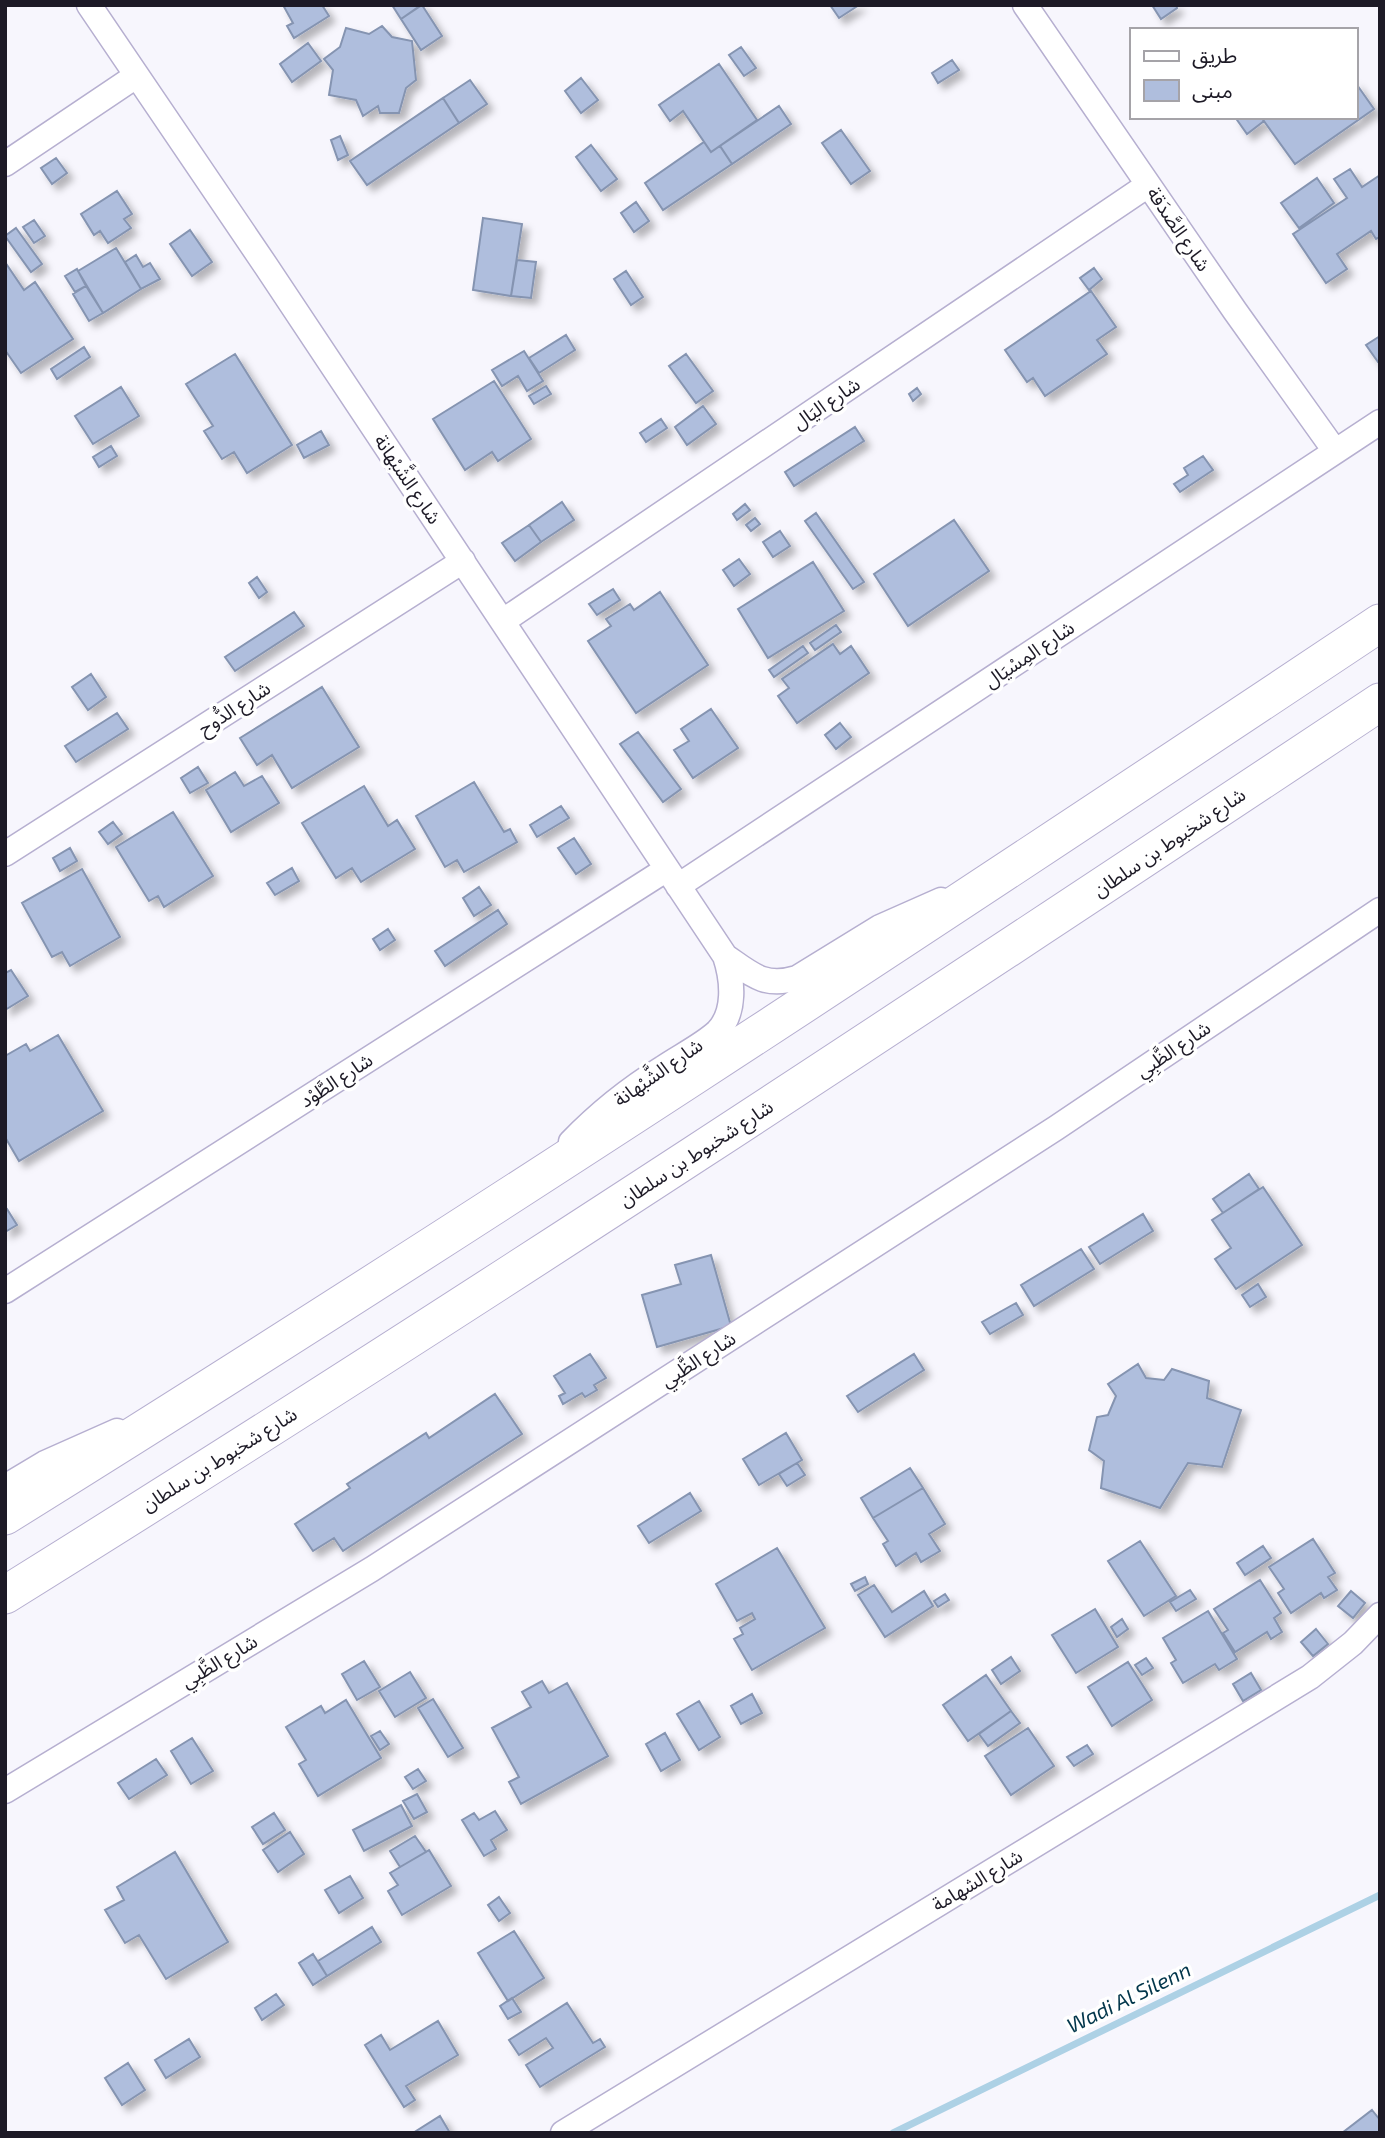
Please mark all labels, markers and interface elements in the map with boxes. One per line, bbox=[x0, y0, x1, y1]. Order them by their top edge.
legend bbox=[1130, 28, 1357, 119]
text: طريق bbox=[1192, 42, 1237, 69]
text: مبنى bbox=[1192, 77, 1233, 103]
street label: شارع الصَّدَقة bbox=[1140, 182, 1216, 277]
street label: شارع اليَال bbox=[788, 372, 866, 436]
street label: شارع الشَّبْهانة bbox=[368, 428, 449, 529]
street label: شارع المِسْيَال bbox=[979, 615, 1080, 695]
street label: شارع الدُّوح bbox=[193, 675, 276, 742]
street label: شارع شخبوط بن سلطان bbox=[1088, 782, 1251, 904]
street label: شارع الظَّبِي bbox=[1131, 1015, 1217, 1085]
street label: شارع الشَّبْهانة bbox=[608, 1031, 708, 1113]
street label: شارع الطَّوْد bbox=[295, 1048, 378, 1114]
street label: شارع شخبوط بن سلطان bbox=[614, 1094, 779, 1213]
street label: شارع الظَّبِي bbox=[655, 1325, 742, 1395]
street label: شارع شخبوط بن سلطان bbox=[137, 1401, 302, 1518]
street label: شارع الظَّبِي bbox=[176, 1628, 263, 1696]
street label: شارع الشهامة bbox=[927, 1844, 1028, 1918]
water label: Wadi Al Silenn bbox=[1062, 1956, 1194, 2037]

